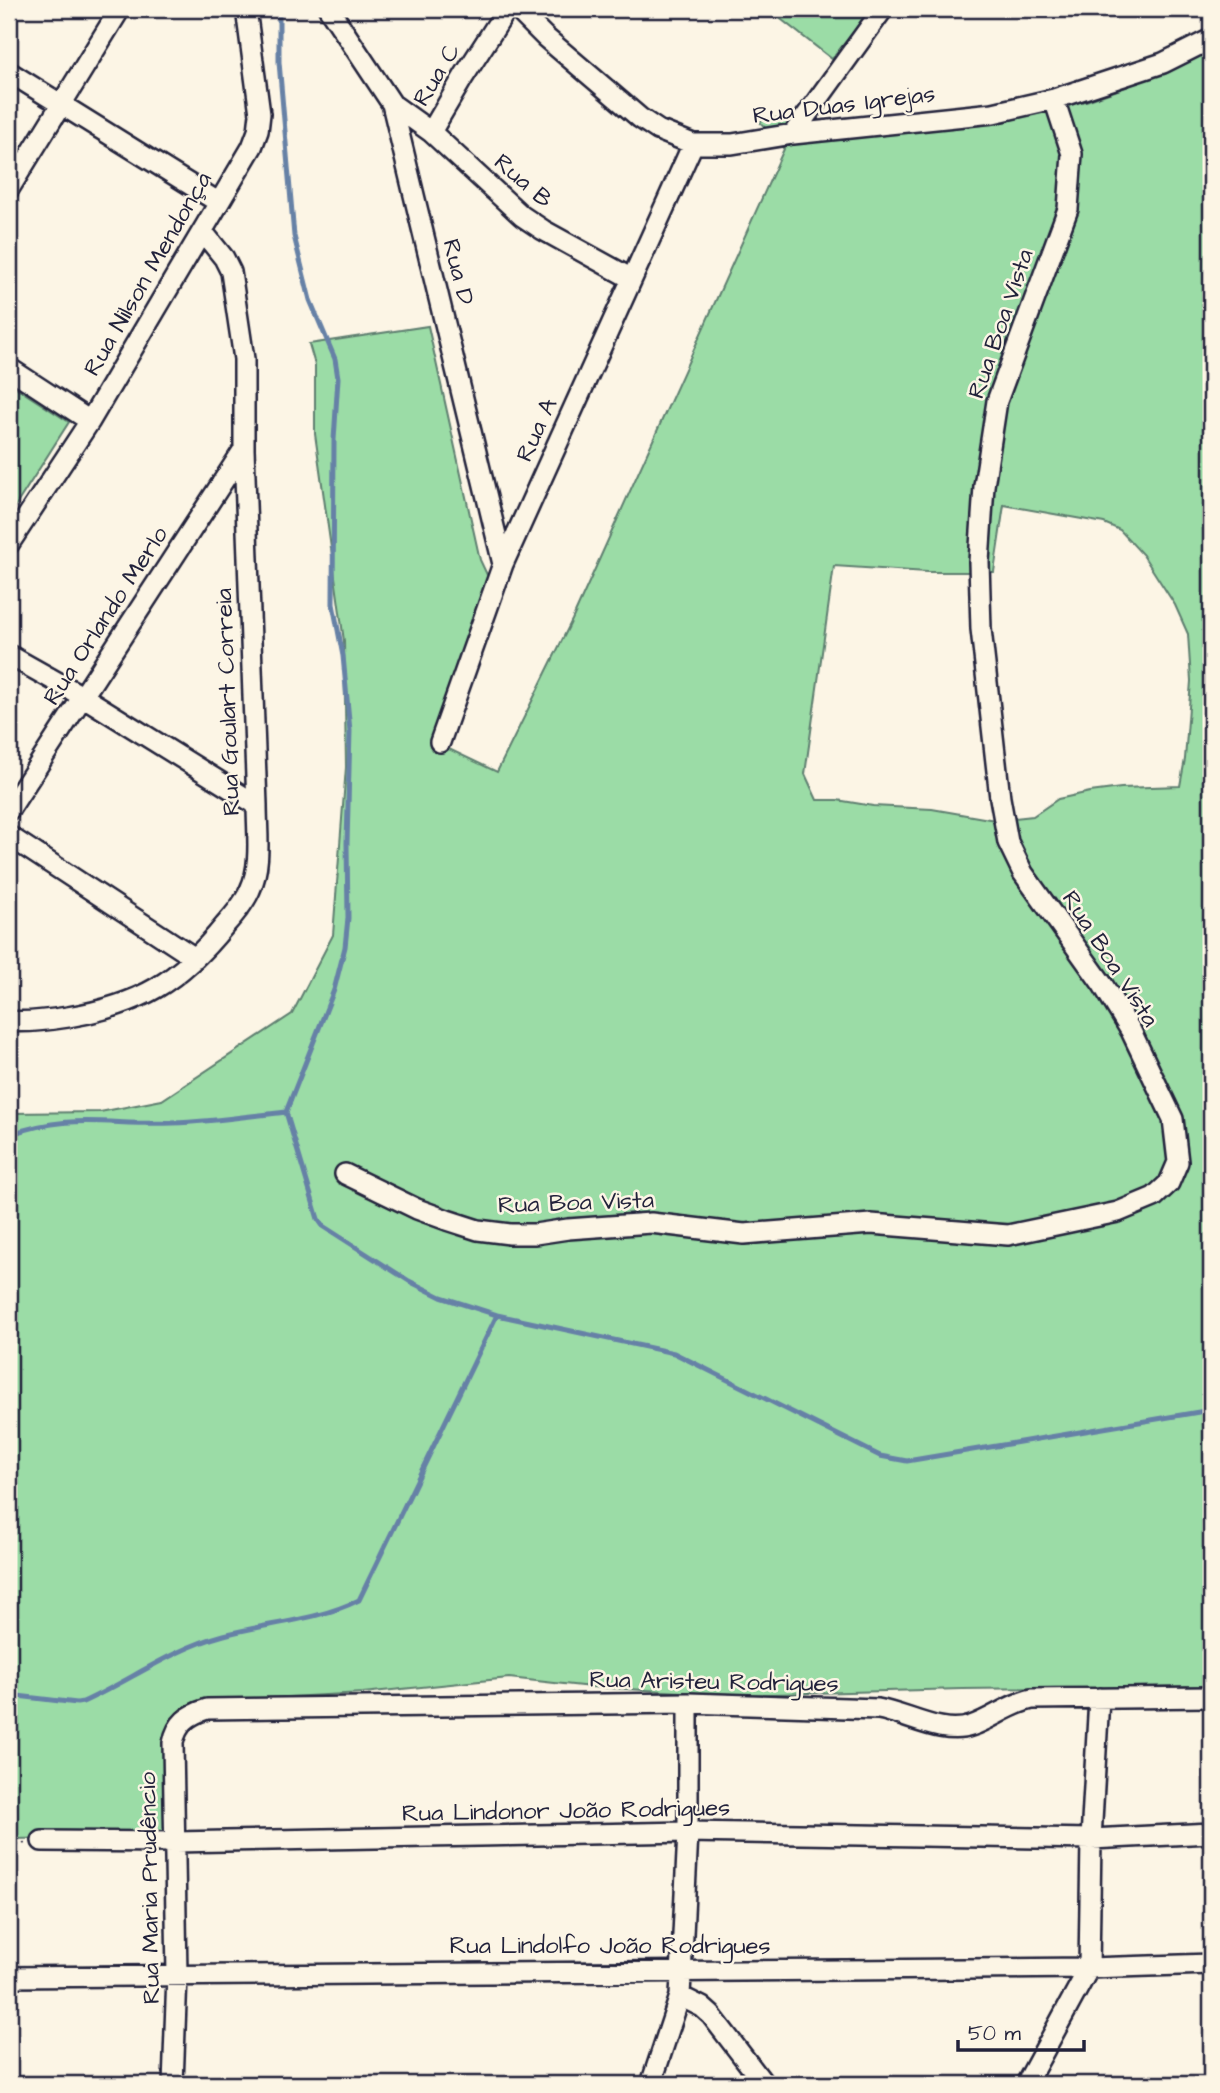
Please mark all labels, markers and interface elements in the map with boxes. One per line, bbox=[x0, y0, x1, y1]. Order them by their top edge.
street label: Rua C bbox=[405, 37, 469, 113]
street label: Rua Duas Igrejas bbox=[751, 77, 937, 134]
street label: Rua B bbox=[486, 146, 560, 216]
street label: Rua Nilson Mendonça bbox=[76, 166, 220, 382]
street label: Rua D bbox=[433, 236, 483, 308]
street label: Rua Boa Vista bbox=[960, 245, 1042, 403]
street label: Rua A bbox=[508, 393, 566, 467]
street label: Rua Orlando Merlo bbox=[35, 519, 177, 712]
street label: Rua Goulart Correia bbox=[207, 588, 249, 816]
street label: Rua Boa Vista bbox=[1053, 884, 1167, 1034]
street label: Rua Boa Vista bbox=[497, 1183, 655, 1223]
street label: Rua Aristeu Rodrigues bbox=[589, 1663, 839, 1702]
street label: Rua Maria Prudêncio bbox=[131, 1771, 169, 2004]
street label: Rua Lindonor João Rodrigues bbox=[402, 1791, 731, 1832]
street label: Rua Lindolfo João Rodrigues bbox=[449, 1929, 771, 1964]
scale bar bbox=[958, 2009, 1084, 2053]
text: 50 m bbox=[968, 2019, 1022, 2048]

